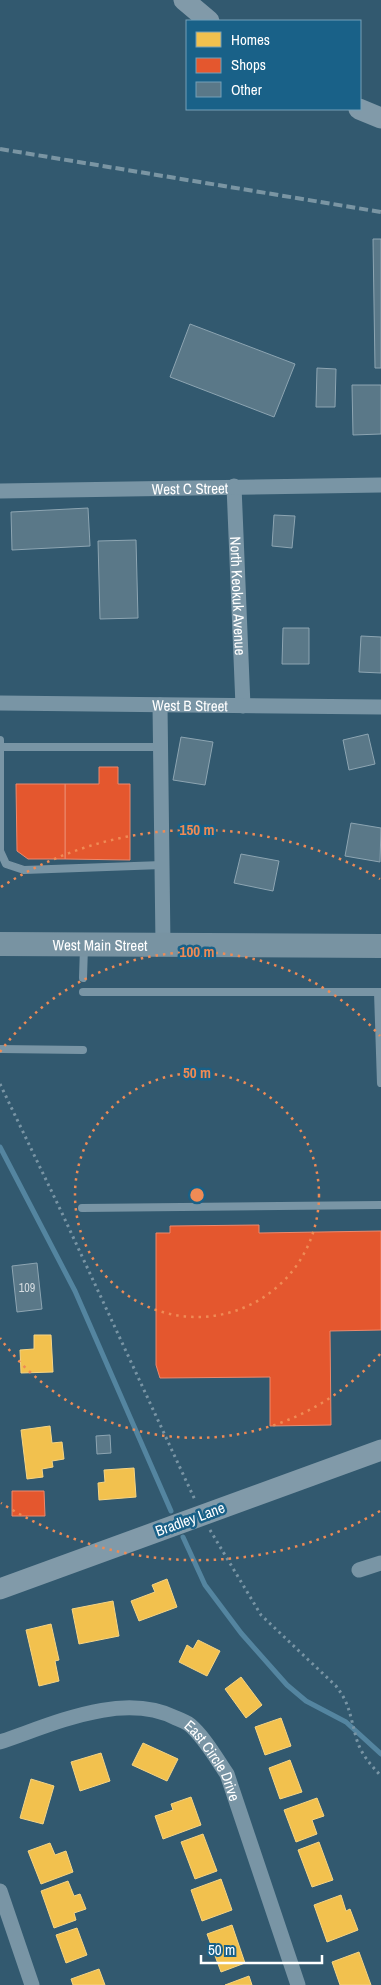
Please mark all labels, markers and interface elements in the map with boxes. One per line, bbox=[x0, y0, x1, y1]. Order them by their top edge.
legend bbox=[186, 20, 361, 110]
text: Homes bbox=[231, 29, 270, 50]
text: Shops bbox=[231, 54, 266, 75]
text: Other bbox=[231, 79, 262, 100]
street label: West C Street bbox=[152, 477, 229, 499]
street label: North Keokuk Avenue bbox=[226, 536, 251, 656]
street label: West B Street bbox=[152, 694, 229, 716]
text: 150 m bbox=[180, 819, 214, 840]
street label: West Main Street bbox=[52, 934, 148, 955]
text: 100 m bbox=[180, 941, 214, 962]
text: 50 m bbox=[183, 1062, 211, 1083]
centre of rings bbox=[188, 1186, 206, 1204]
house number: 109 bbox=[19, 1280, 35, 1296]
street label: Bradley Lane bbox=[152, 1497, 228, 1541]
street label: East Circle Drive bbox=[180, 1715, 246, 1804]
scale bar bbox=[201, 1932, 322, 1964]
text: 50 m bbox=[208, 1939, 235, 1960]

